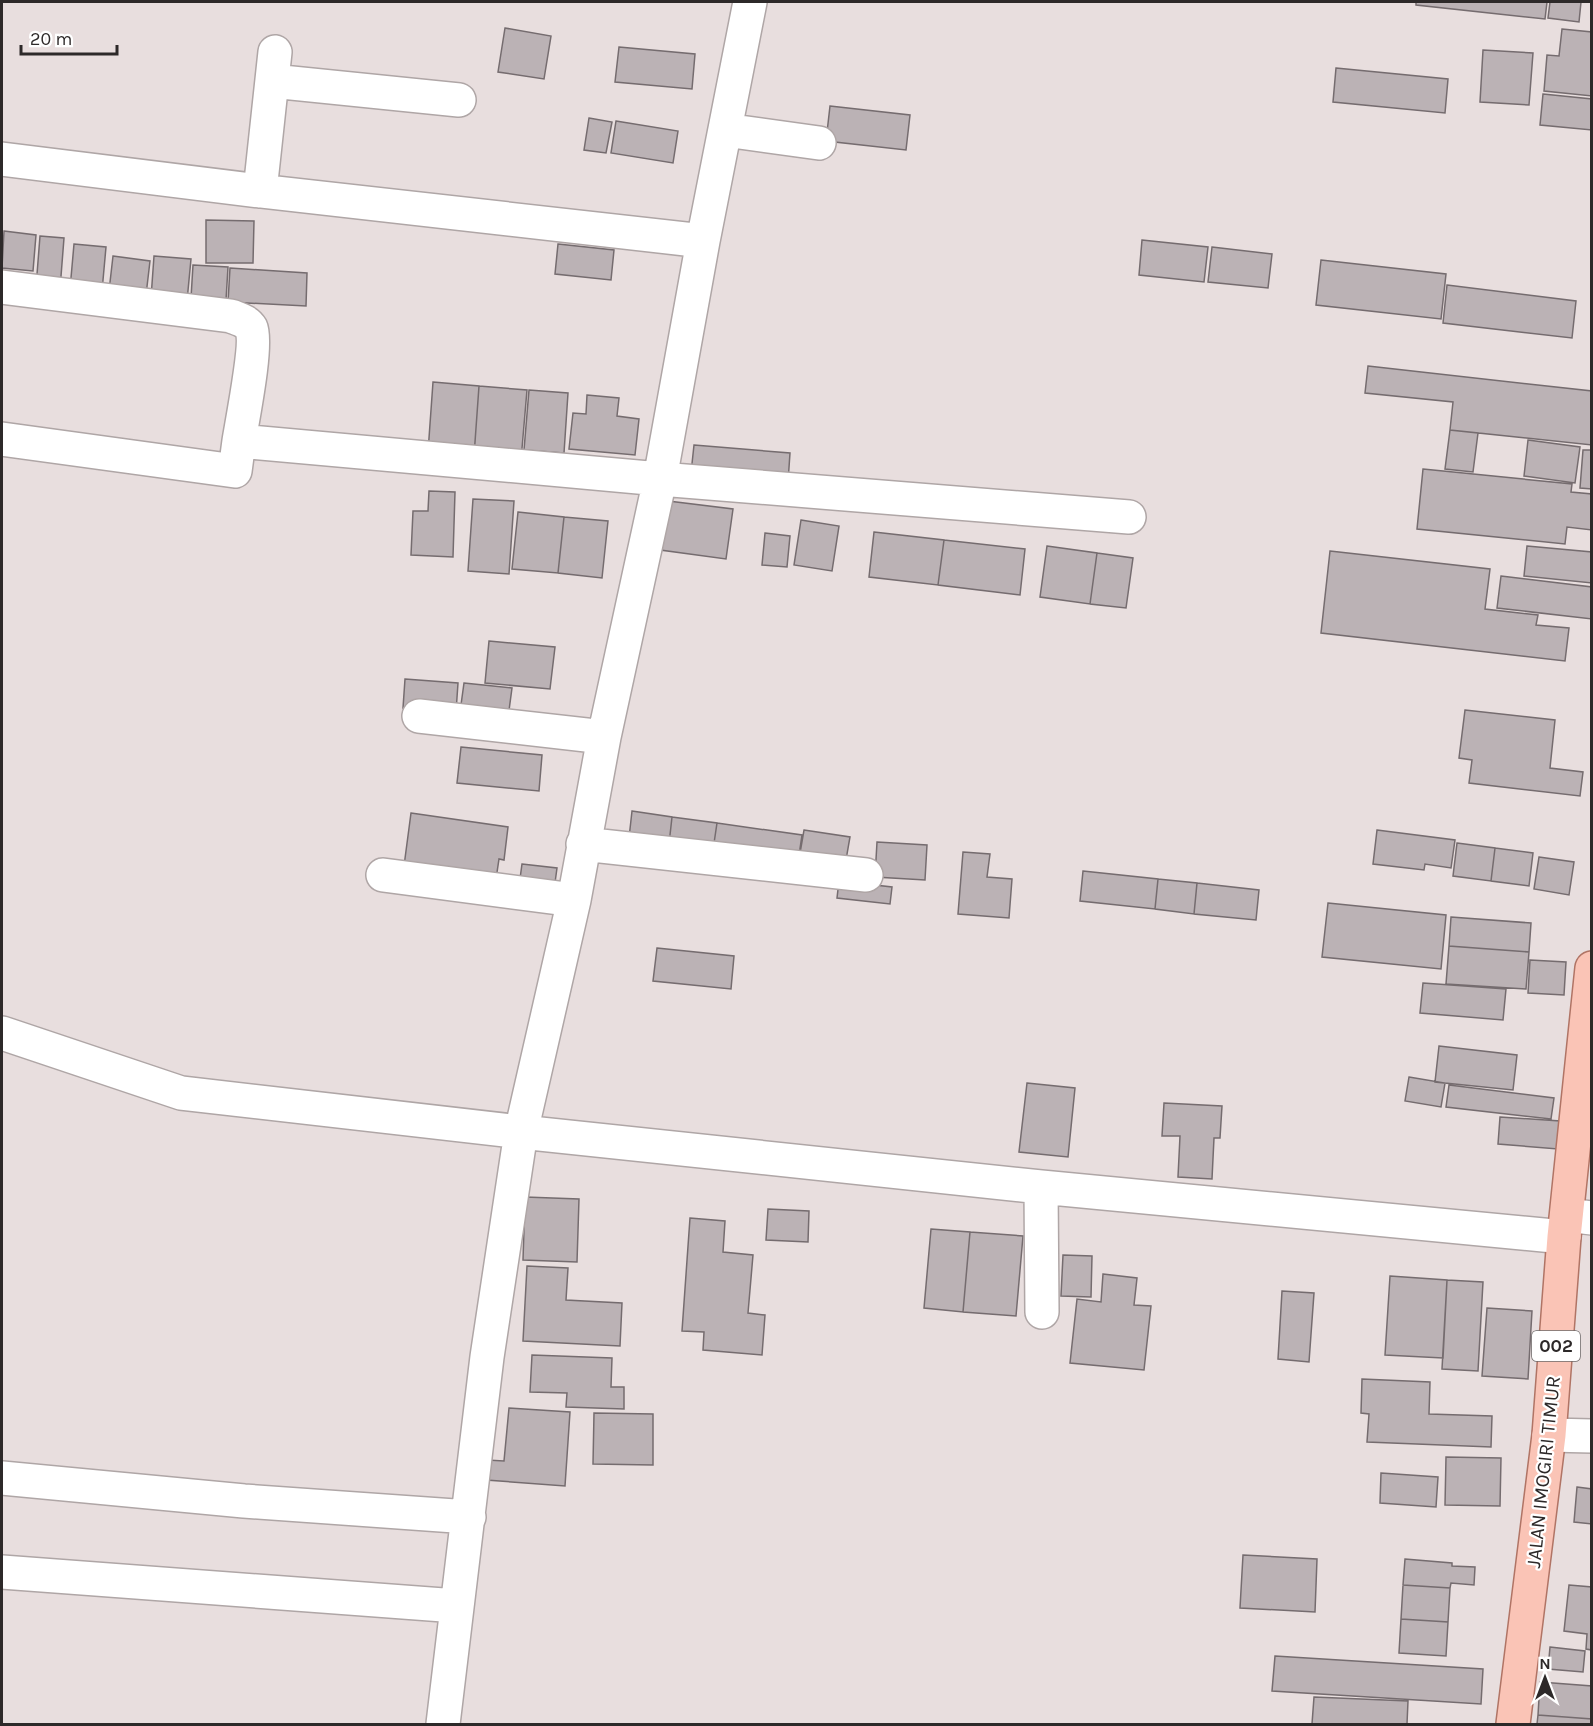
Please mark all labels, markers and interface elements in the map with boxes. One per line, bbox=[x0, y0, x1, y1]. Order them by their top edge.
scale bar bbox=[21, 18, 117, 56]
text: 20 m bbox=[30, 28, 72, 50]
road number: 002 bbox=[1532, 1331, 1580, 1361]
street label: JALAN IMOGIRI TIMUR bbox=[1522, 1375, 1565, 1569]
north arrow bbox=[1515, 1648, 1575, 1708]
text: N bbox=[1539, 1654, 1551, 1673]

